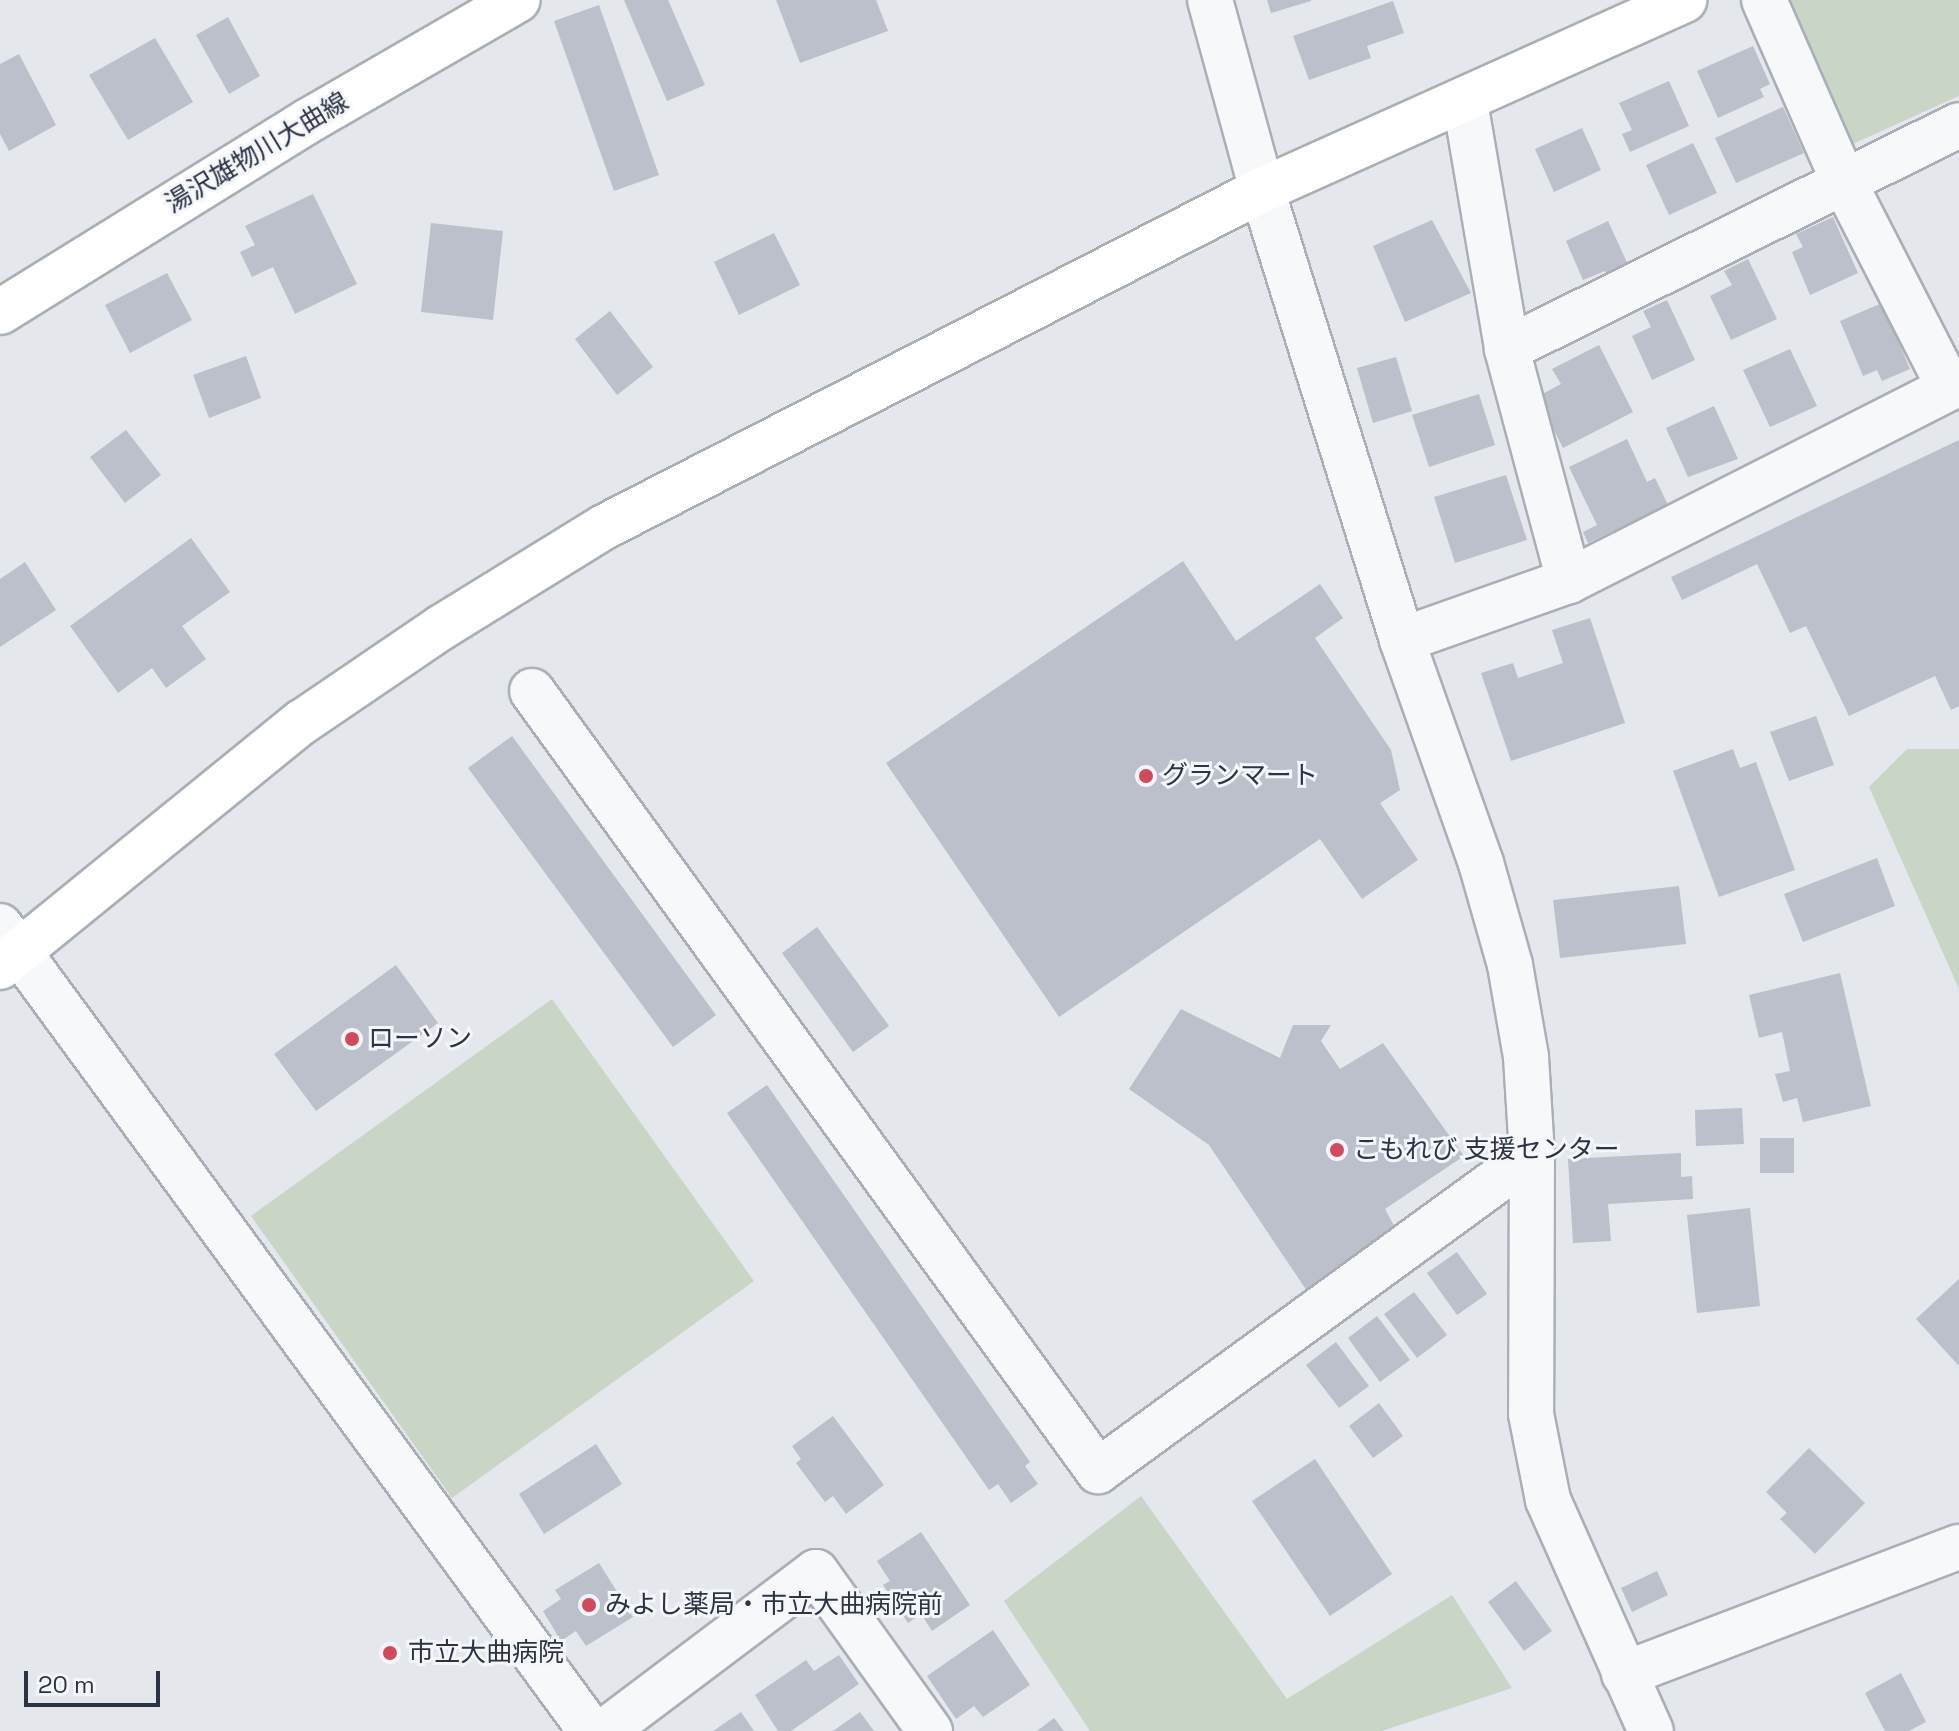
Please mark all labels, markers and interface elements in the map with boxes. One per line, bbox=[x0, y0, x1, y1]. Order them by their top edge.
street label: 湯沢雄物川大曲線 bbox=[160, 86, 354, 220]
place label: グランマート bbox=[1162, 760, 1318, 792]
marker: グランマート bbox=[1137, 767, 1155, 785]
place label: ローソン bbox=[368, 1023, 472, 1055]
marker: ローソン bbox=[343, 1030, 361, 1048]
place label: こもれび 支援センター bbox=[1353, 1134, 1620, 1166]
marker: こもれび 支援センター bbox=[1328, 1141, 1346, 1159]
place label: みよし薬局・市立大曲病院前 bbox=[605, 1589, 943, 1621]
marker: みよし薬局・市立大曲病院前 bbox=[580, 1596, 598, 1614]
place label: 市立大曲病院 bbox=[408, 1637, 564, 1669]
marker: 市立大曲病院 bbox=[379, 1642, 401, 1664]
scale bar bbox=[28, 1655, 164, 1705]
text: 20 m bbox=[38, 1669, 95, 1700]

